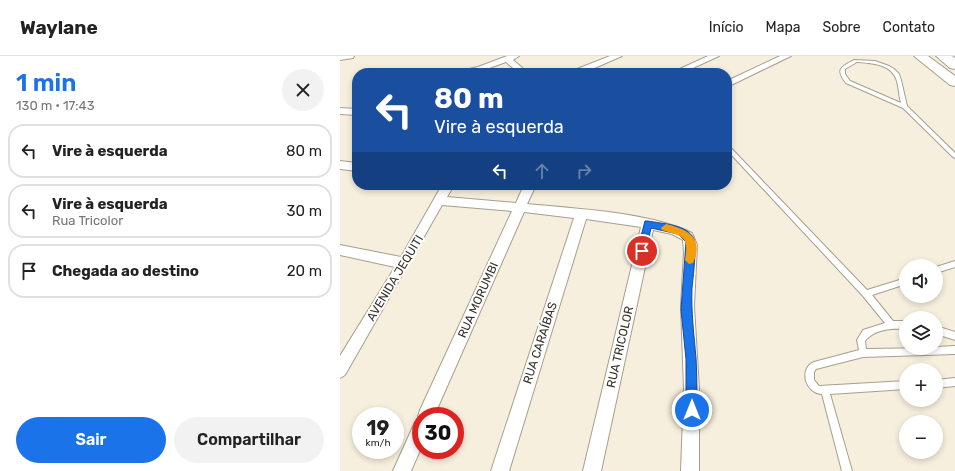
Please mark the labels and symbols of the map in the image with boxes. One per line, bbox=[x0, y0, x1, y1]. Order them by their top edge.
street label: AVENIDA JEQUITI bbox=[364, 232, 426, 324]
pin bbox=[625, 234, 659, 268]
street label: RUA MORUMBI bbox=[455, 260, 501, 340]
street label: RUA CARAÍBAS bbox=[520, 300, 560, 386]
street label: RUA TRICOLOR bbox=[604, 305, 636, 389]
position arrow bbox=[671, 389, 713, 431]
speed limit sign: 30 bbox=[412, 407, 464, 459]

